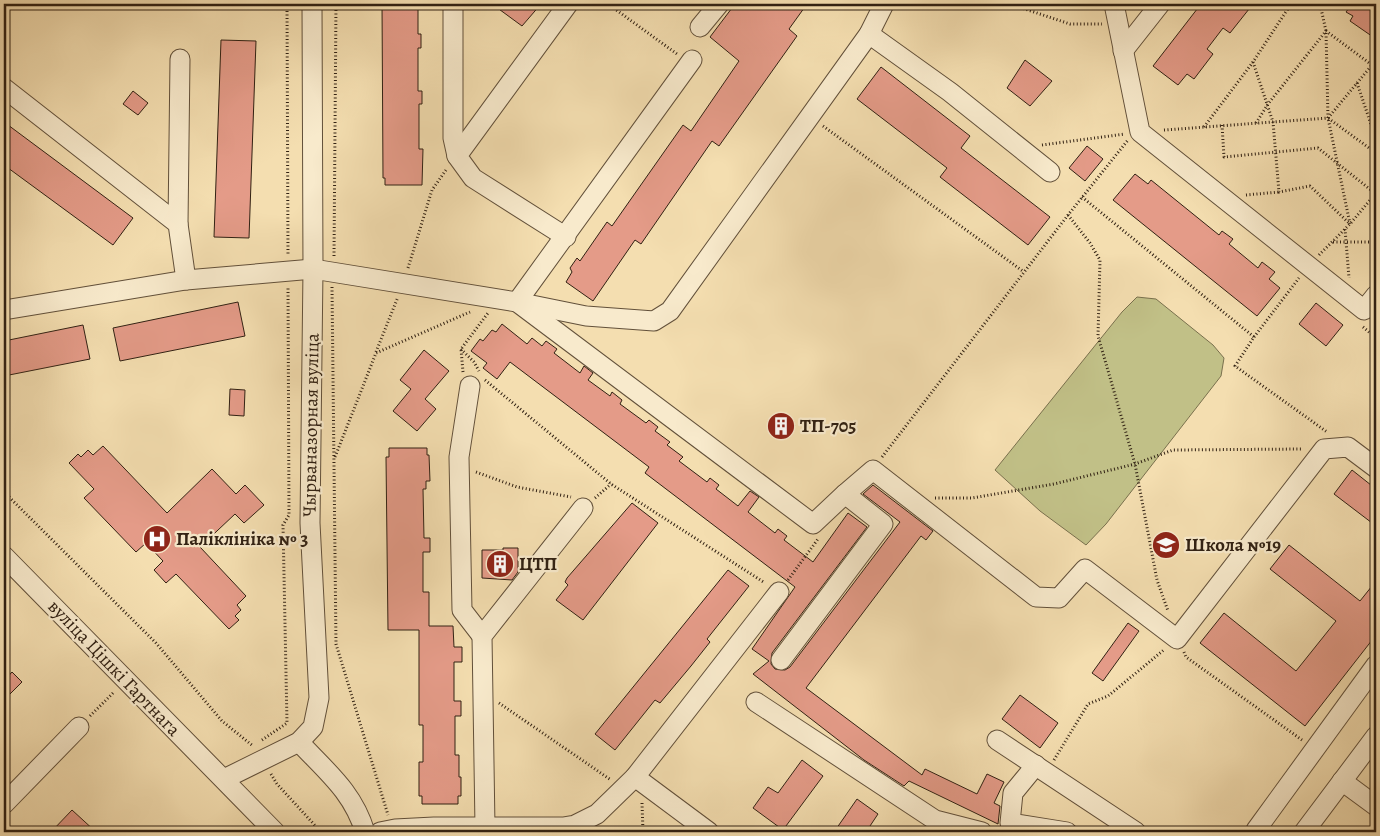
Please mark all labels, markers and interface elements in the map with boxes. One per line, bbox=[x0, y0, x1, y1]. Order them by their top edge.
street label: Чырваназорная вуліца bbox=[296, 333, 326, 517]
building icon: ТП-705 bbox=[766, 411, 796, 441]
place label: ТП-705 bbox=[800, 413, 856, 439]
hospital icon: Паліклініка № 3 bbox=[142, 524, 172, 554]
place label: Паліклініка № 3 bbox=[176, 526, 308, 552]
school or university icon: Школа №19 bbox=[1151, 530, 1181, 560]
place label: Школа №19 bbox=[1185, 532, 1281, 558]
building icon: ЦТП bbox=[485, 549, 515, 579]
place label: ЦТП bbox=[519, 551, 558, 577]
street label: вуліца Цішкі Гартнага bbox=[42, 594, 186, 742]

